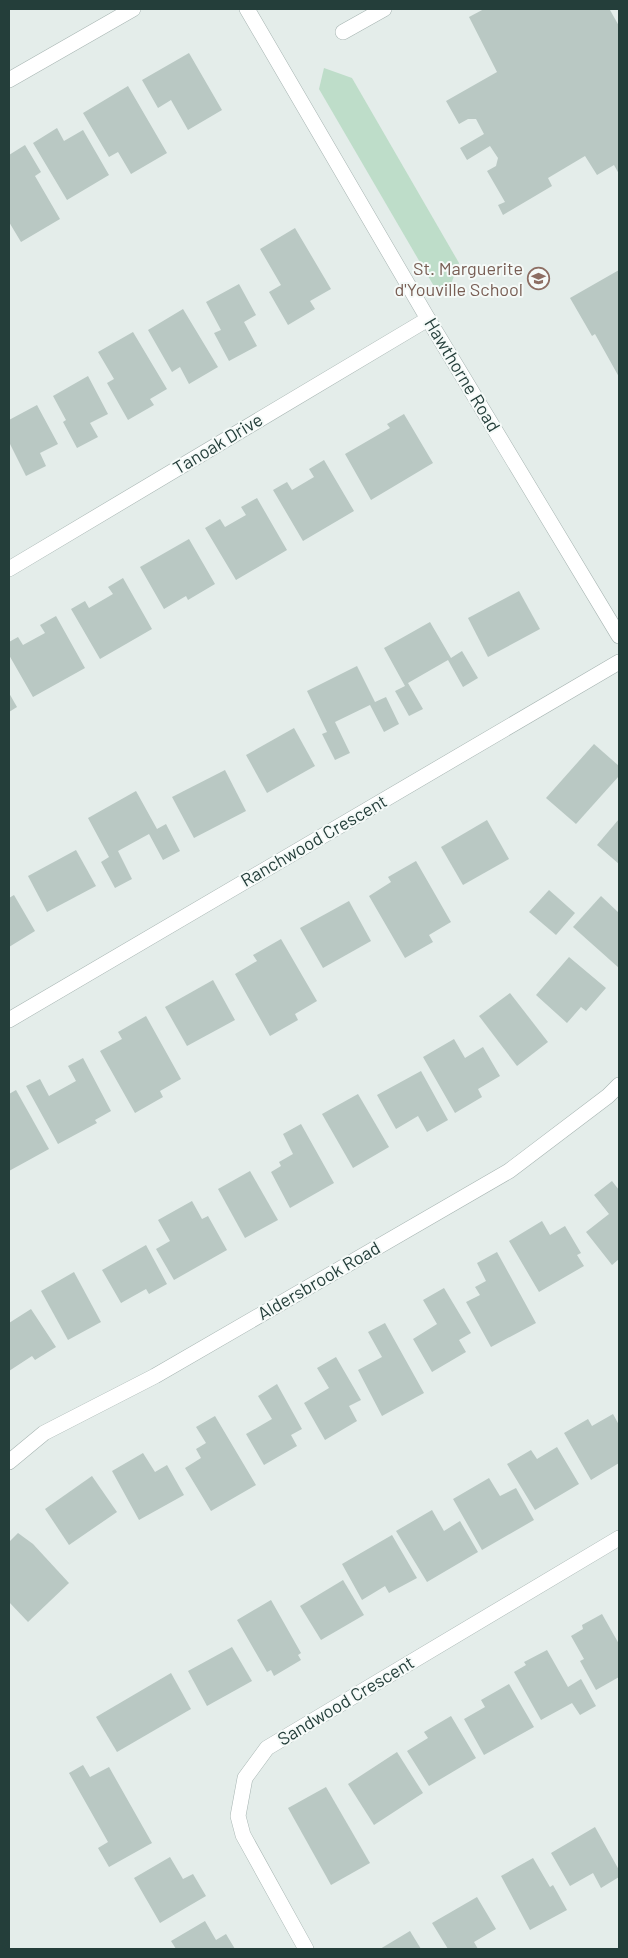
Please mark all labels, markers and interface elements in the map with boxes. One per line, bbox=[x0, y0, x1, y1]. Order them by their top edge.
place label: St. Marguerite d'Youville School bbox=[394, 257, 523, 300]
school or university icon: St. Marguerite d'Youville School bbox=[527, 267, 551, 291]
street label: Hawthorne Road bbox=[420, 314, 505, 435]
street label: Tanoak Drive bbox=[169, 408, 266, 478]
street label: Ranchwood Crescent bbox=[237, 789, 390, 891]
street label: Aldersbrook Road bbox=[253, 1236, 384, 1324]
street label: Sandwood Crescent bbox=[273, 1651, 418, 1750]

